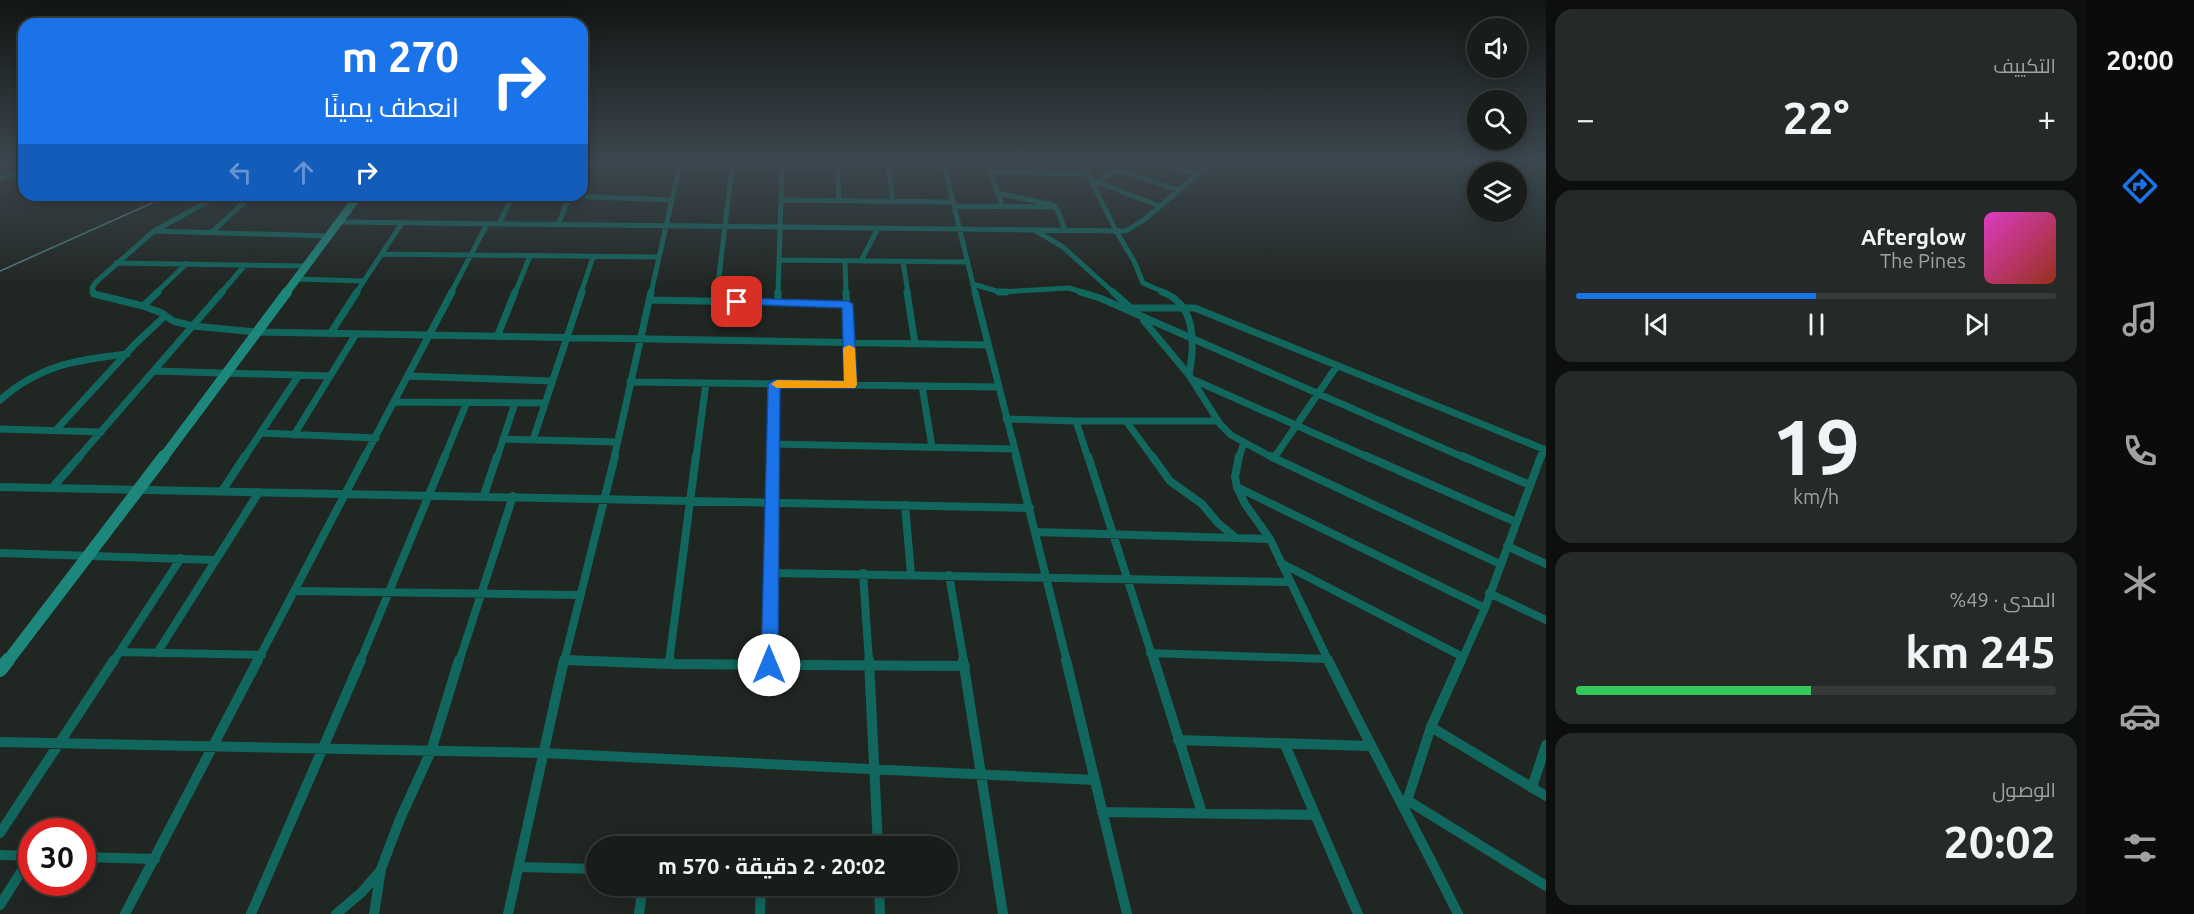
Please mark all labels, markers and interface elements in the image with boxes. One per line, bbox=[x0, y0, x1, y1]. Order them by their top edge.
map controls bbox=[1467, 18, 1527, 222]
button: sound bbox=[1467, 18, 1527, 78]
text: 270 m bbox=[342, 33, 459, 80]
icon: right bbox=[480, 42, 558, 120]
text: 20:00 bbox=[2106, 45, 2174, 75]
text: التكييف bbox=[1993, 54, 2056, 77]
button: search bbox=[1467, 90, 1527, 150]
text: انعطف يمينًا bbox=[323, 92, 459, 122]
text: 22° bbox=[1783, 92, 1849, 143]
text: − bbox=[1576, 100, 1595, 137]
text: + bbox=[2037, 100, 2056, 137]
icon: left bbox=[224, 156, 257, 189]
icon: ahead bbox=[287, 156, 320, 189]
icon: right bbox=[350, 156, 383, 189]
button: layers bbox=[1467, 162, 1527, 222]
icon: directions bbox=[2119, 165, 2161, 207]
text: Afterglow bbox=[1861, 224, 1966, 249]
text: The Pines bbox=[1880, 249, 1966, 272]
pin bbox=[711, 276, 762, 327]
icon: arrive bbox=[720, 285, 753, 318]
icon: music bbox=[2119, 298, 2161, 340]
icon: previous bbox=[1640, 308, 1673, 341]
icon: pause bbox=[1800, 308, 1833, 341]
icon: next bbox=[1960, 308, 1993, 341]
text: 19 bbox=[1772, 402, 1860, 490]
icon: phone bbox=[2119, 430, 2161, 472]
text: km/h bbox=[1793, 485, 1839, 508]
icon: climate bbox=[2119, 562, 2161, 604]
text: المدى · 49% bbox=[1950, 588, 2056, 611]
text: 245 km bbox=[1905, 626, 2056, 677]
position arrow bbox=[737, 633, 801, 697]
icon: car bbox=[2119, 695, 2161, 737]
text: الوصول bbox=[1992, 778, 2056, 801]
text: 20:02 bbox=[1943, 816, 2056, 867]
speed limit sign: 30 bbox=[18, 818, 96, 896]
icon: filters bbox=[2119, 827, 2161, 869]
text: 20:02 · 2 دقيقة · 570 m bbox=[658, 853, 886, 878]

